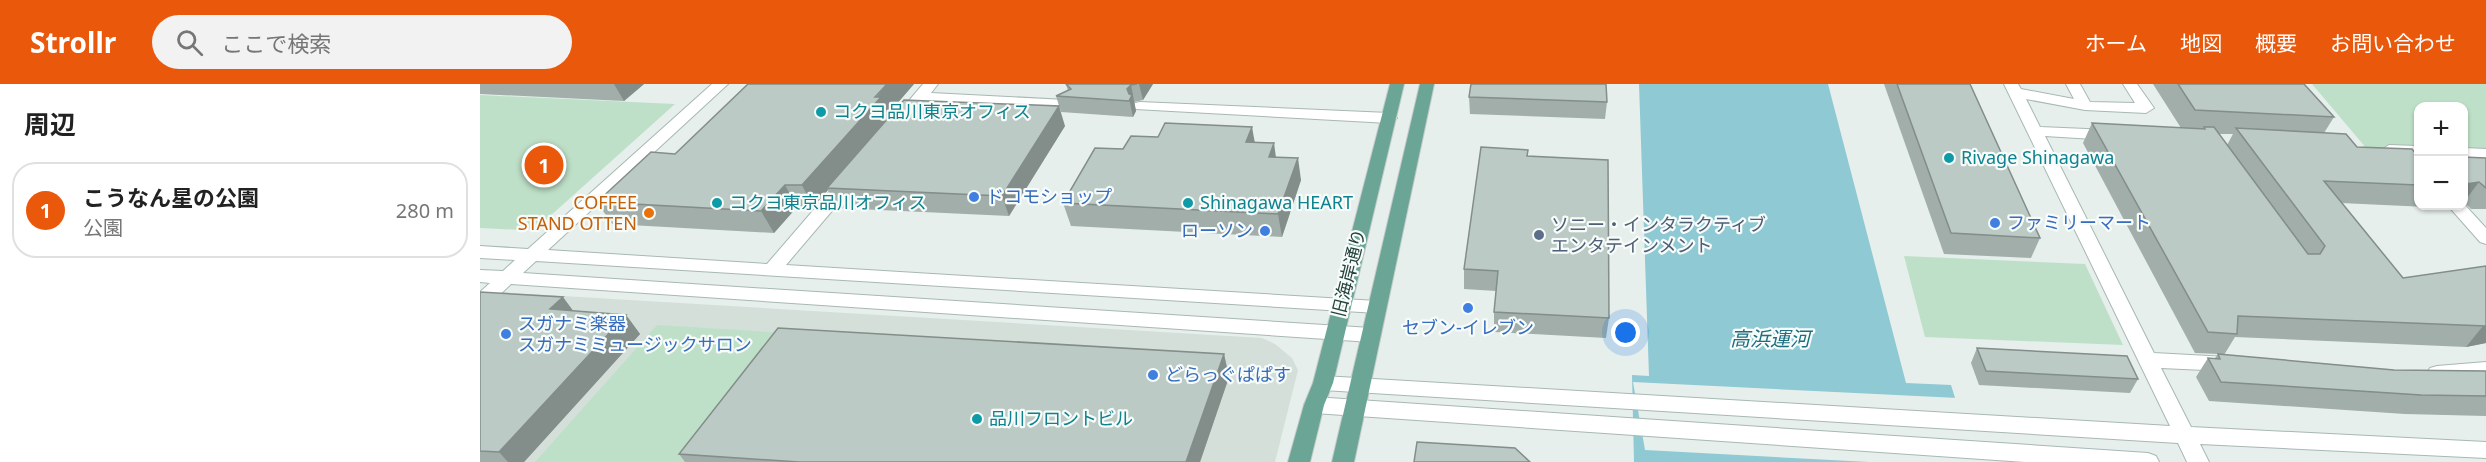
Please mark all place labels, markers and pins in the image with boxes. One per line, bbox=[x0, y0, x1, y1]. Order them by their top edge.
place label: コクヨ品川東京オフィス bbox=[833, 99, 1031, 123]
marker: コクヨ品川東京オフィス bbox=[814, 105, 828, 119]
pin: 1 bbox=[524, 142, 564, 188]
place label: Rivage Shinagawa bbox=[1961, 145, 2114, 169]
marker: Rivage Shinagawa bbox=[1942, 151, 1956, 165]
place label: ドコモショップ bbox=[986, 184, 1112, 208]
place label: COFFEE STAND OTTEN bbox=[518, 190, 637, 235]
place label: コクヨ東京品川オフィス bbox=[729, 190, 927, 214]
marker: ドコモショップ bbox=[967, 190, 981, 204]
place label: Shinagawa HEART bbox=[1200, 190, 1353, 214]
marker: コクヨ東京品川オフィス bbox=[710, 196, 724, 210]
marker: Shinagawa HEART bbox=[1181, 196, 1195, 210]
marker: COFFEE STAND OTTEN bbox=[642, 206, 656, 220]
place label: ファミリーマート bbox=[2007, 210, 2151, 234]
place label: ソニー・インタラクティブ エンタテインメント bbox=[1551, 212, 1766, 257]
marker: ファミリーマート bbox=[1988, 216, 2002, 230]
place label: ローソン bbox=[1181, 218, 1253, 242]
marker: ローソン bbox=[1258, 224, 1272, 238]
marker: ソニー・インタラクティブ エンタテインメント bbox=[1532, 228, 1546, 242]
marker: セブン-イレブン bbox=[1461, 301, 1475, 315]
place label: スガナミ楽器 スガナミミュージックサロン bbox=[518, 311, 752, 356]
place label: セブン-イレブン bbox=[1402, 315, 1534, 339]
marker: スガナミ楽器 スガナミミュージックサロン bbox=[499, 327, 513, 341]
place label: どらっぐぱぱす bbox=[1165, 362, 1291, 386]
marker: どらっぐぱぱす bbox=[1146, 368, 1160, 382]
place label: 品川フロントビル bbox=[989, 406, 1133, 430]
marker: 品川フロントビル bbox=[970, 412, 984, 426]

